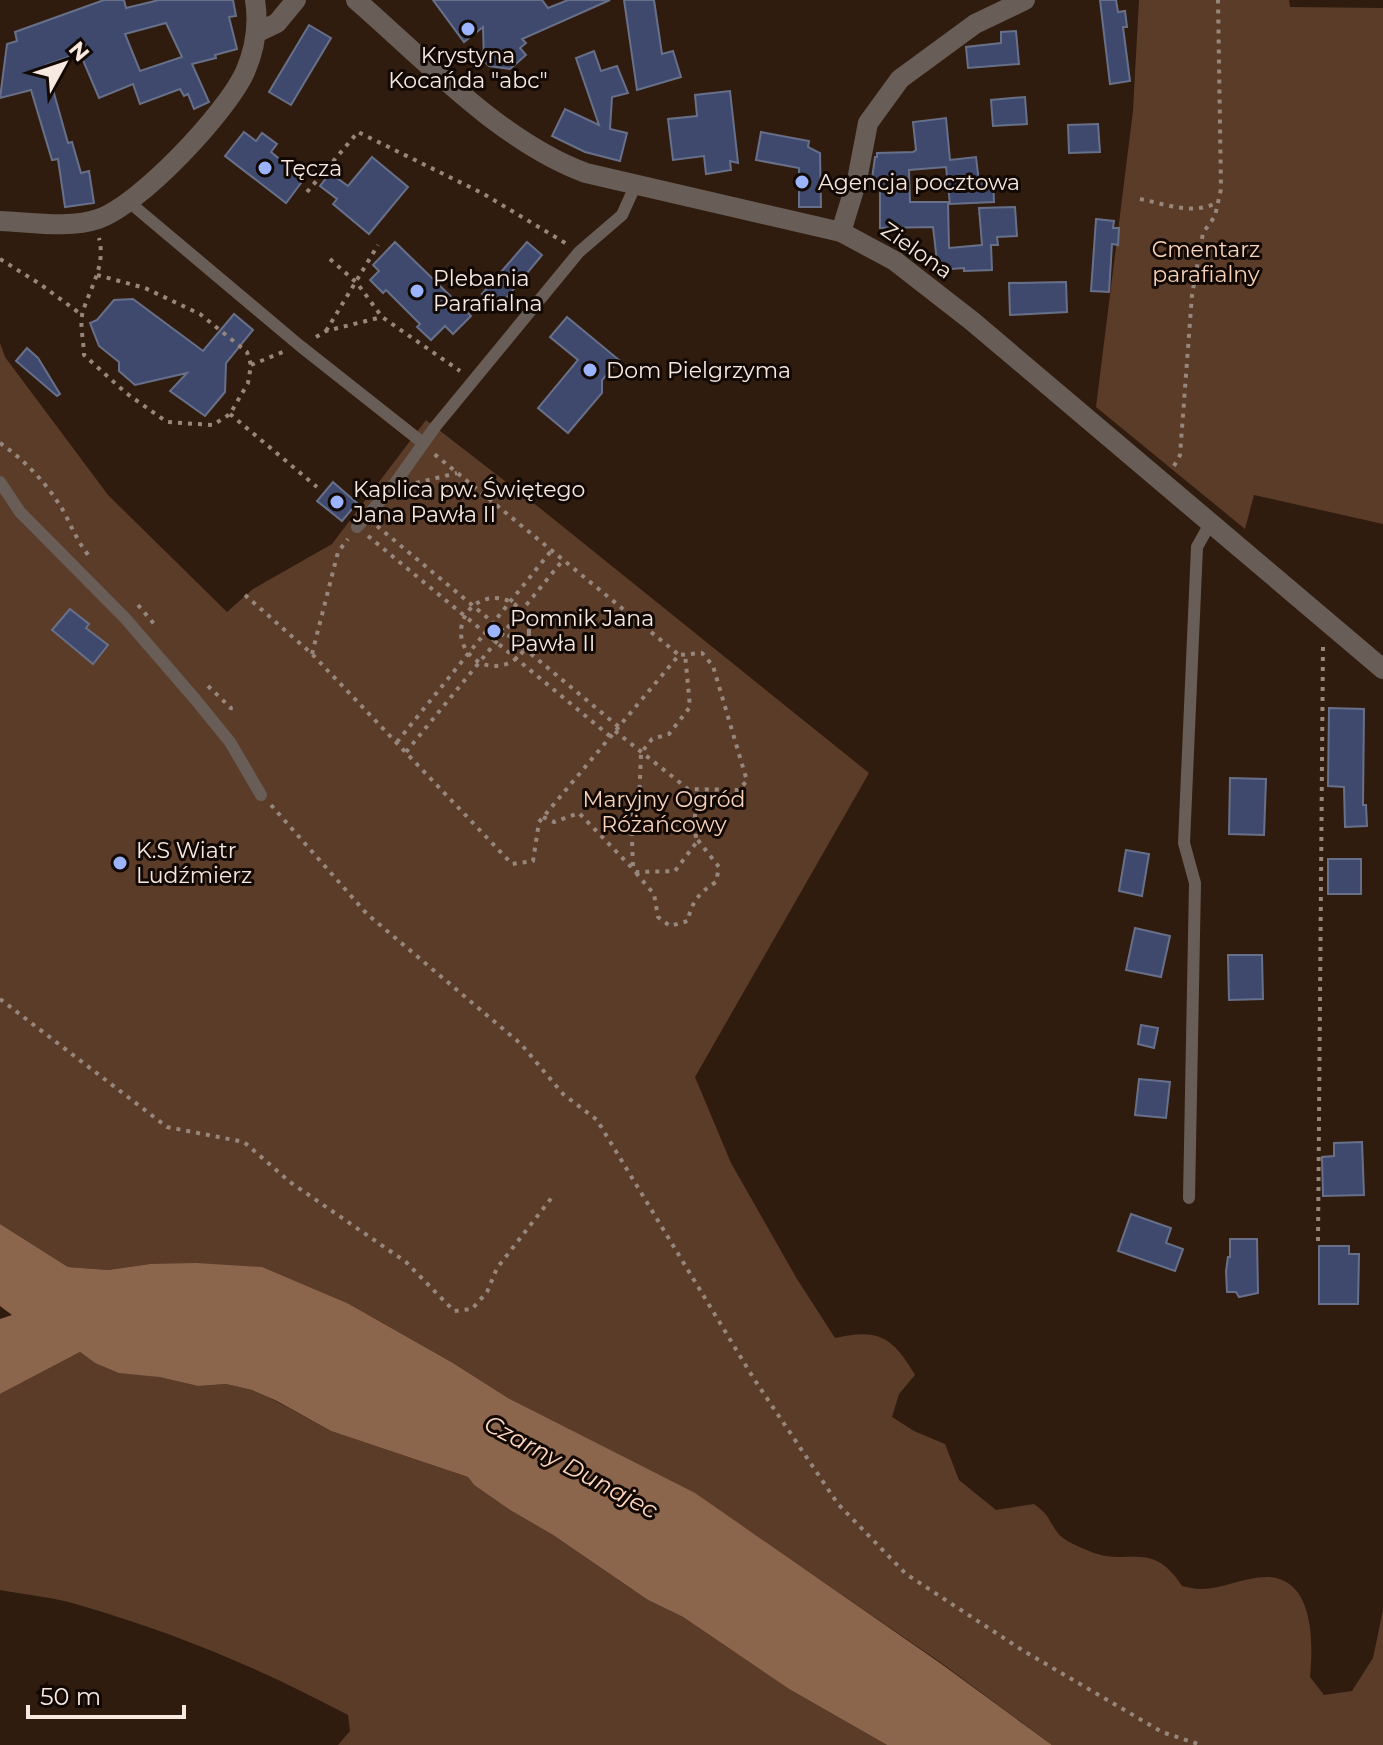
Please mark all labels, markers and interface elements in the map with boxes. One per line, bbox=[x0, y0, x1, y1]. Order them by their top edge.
marker: Krystyna Kocańda "abc" bbox=[459, 20, 477, 38]
north arrow bbox=[24, 24, 104, 104]
text: N bbox=[63, 36, 95, 67]
place label: Krystyna Kocańda "abc" bbox=[388, 42, 548, 94]
place label: Tęcza bbox=[281, 155, 342, 182]
marker: Tęcza bbox=[256, 159, 274, 177]
place label: Agencja pocztowa bbox=[818, 169, 1020, 196]
marker: Agencja pocztowa bbox=[793, 173, 811, 191]
street label: Zielona bbox=[876, 216, 958, 285]
park label: Cmentarz parafialny bbox=[1152, 236, 1260, 288]
place label: Plebania Parafialna bbox=[433, 265, 543, 317]
marker: Plebania Parafialna bbox=[408, 282, 426, 300]
place label: Dom Pielgrzyma bbox=[606, 357, 791, 384]
marker: Dom Pielgrzyma bbox=[581, 361, 599, 379]
place label: Kaplica pw. Świętego Jana Pawła II bbox=[352, 476, 585, 528]
marker: Kaplica pw. Świętego Jana Pawła II bbox=[328, 493, 346, 511]
place label: Pomnik Jana Pawła II bbox=[510, 605, 654, 657]
marker: Pomnik Jana Pawła II bbox=[485, 622, 503, 640]
park label: Maryjny Ogród Różańcowy bbox=[582, 786, 746, 838]
place label: K.S Wiatr Ludźmierz bbox=[136, 837, 252, 889]
marker: K.S Wiatr Ludźmierz bbox=[111, 854, 129, 872]
water label: Czarny Dunajec bbox=[479, 1409, 664, 1525]
scale bar bbox=[28, 1669, 184, 1719]
text: 50 m bbox=[40, 1682, 101, 1711]

